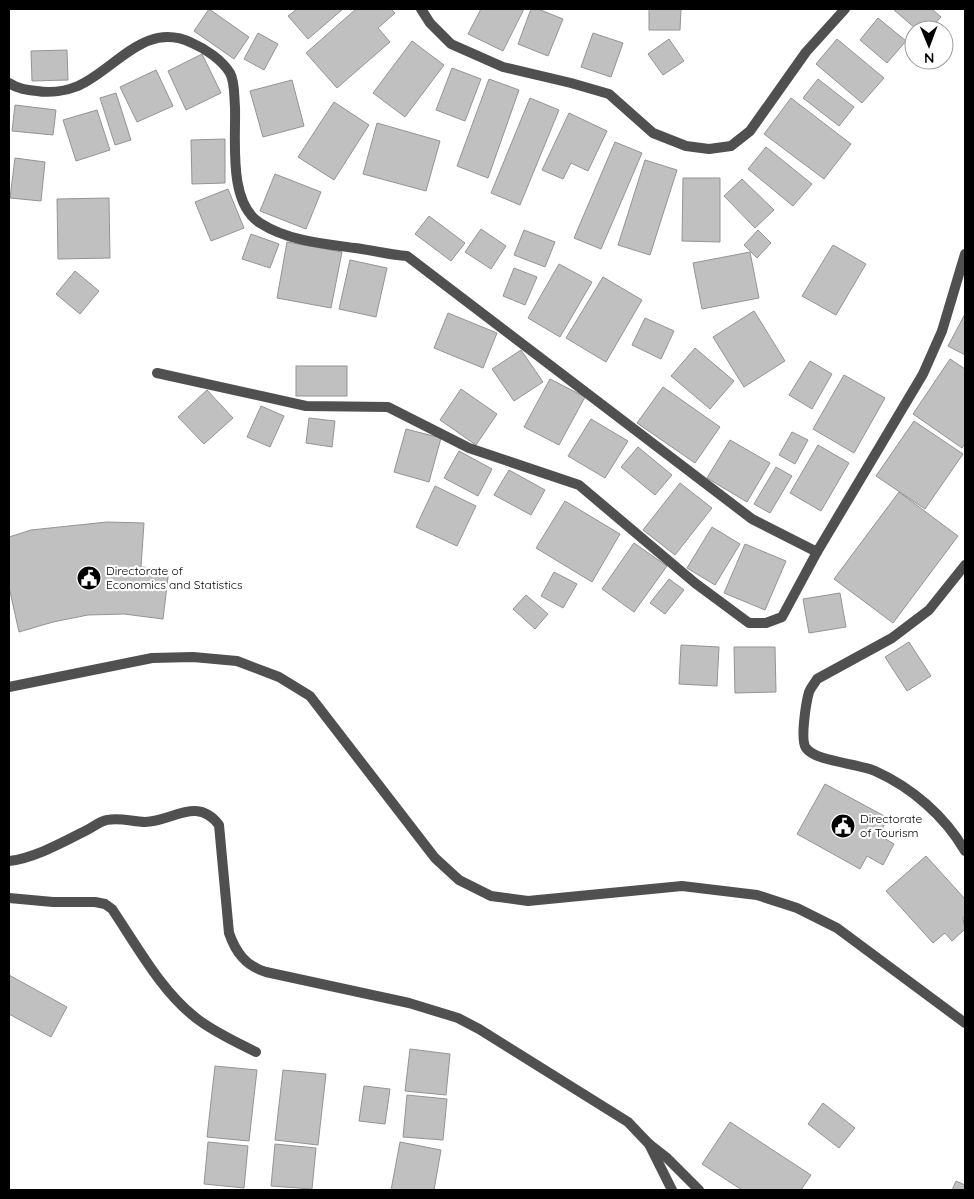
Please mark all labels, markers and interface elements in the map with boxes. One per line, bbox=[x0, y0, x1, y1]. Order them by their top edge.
north arrow bbox=[904, 20, 954, 70]
text: N bbox=[924, 49, 935, 67]
place label: Directorate of Economics and Statistics bbox=[106, 563, 243, 592]
public building icon: Directorate of Economics and Statistics bbox=[76, 565, 102, 591]
place label: Directorate of Tourism bbox=[860, 811, 923, 840]
public building icon: Directorate of Tourism bbox=[830, 813, 856, 839]

